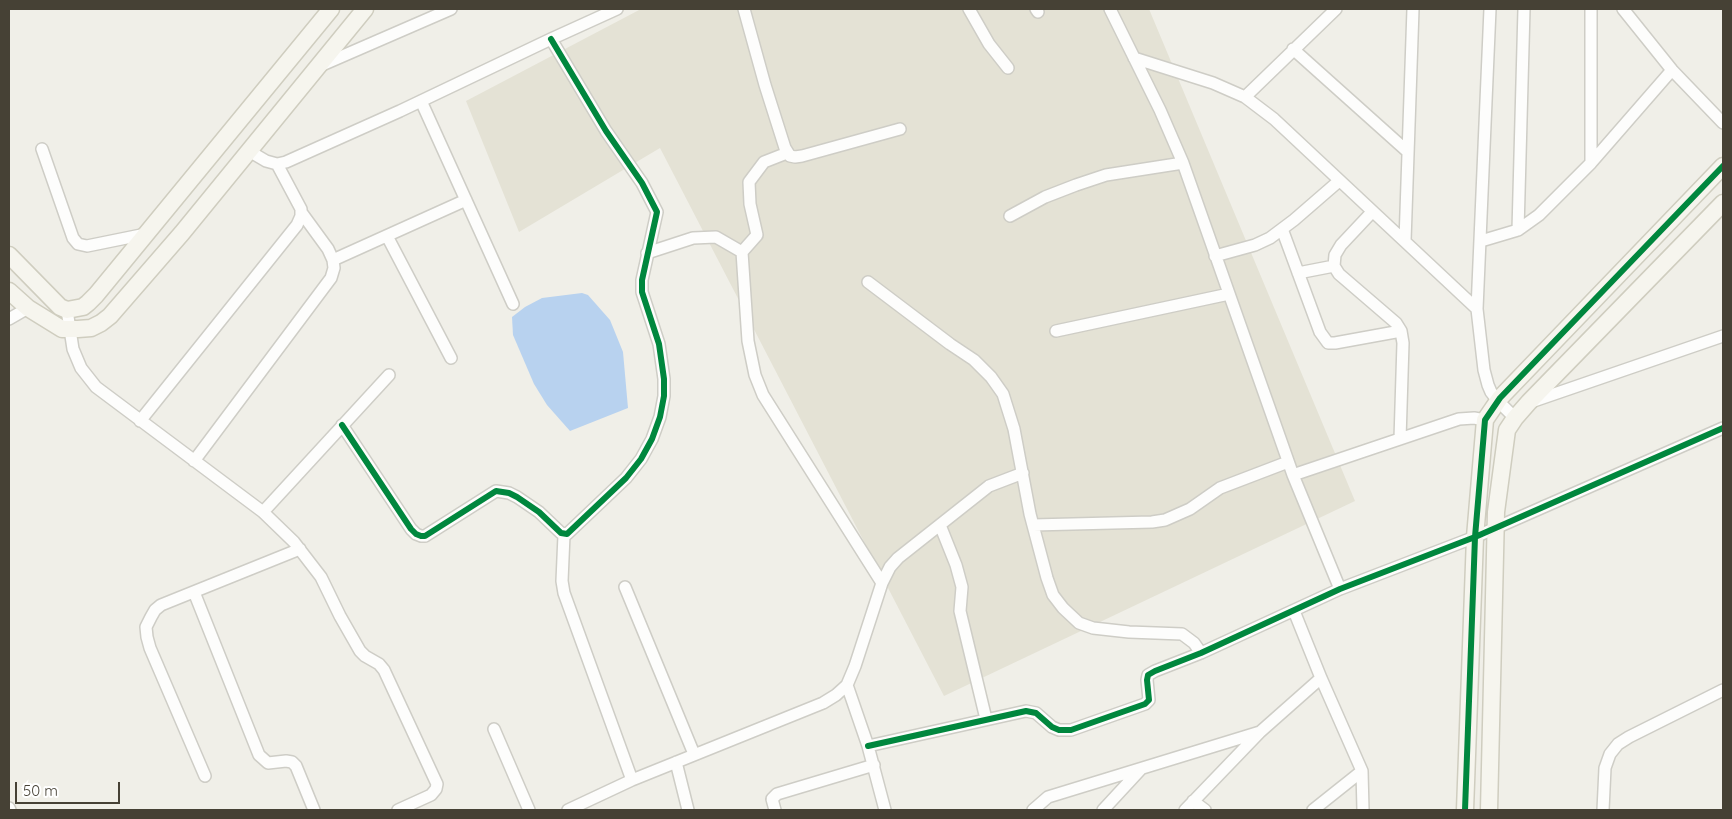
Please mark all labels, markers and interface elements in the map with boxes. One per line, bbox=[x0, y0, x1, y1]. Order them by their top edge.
scale bar bbox=[18, 772, 122, 804]
text: 50 m bbox=[23, 781, 58, 800]

